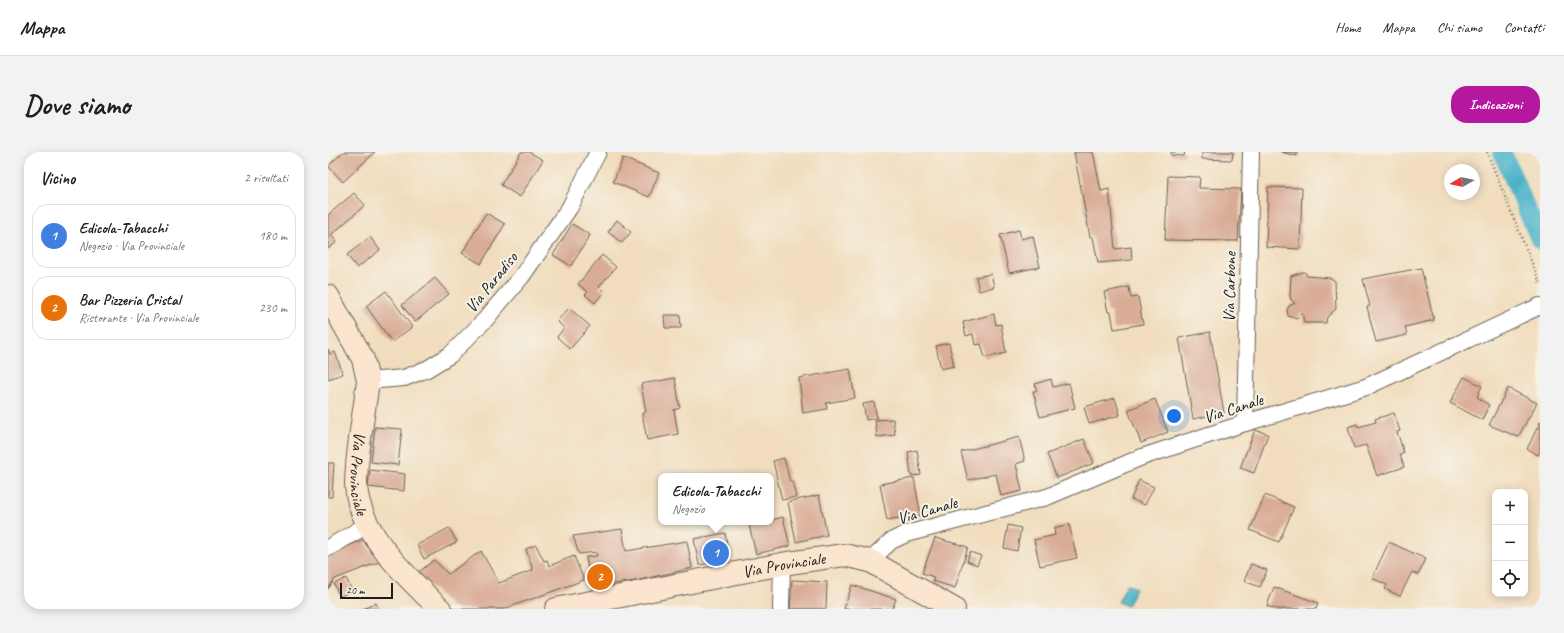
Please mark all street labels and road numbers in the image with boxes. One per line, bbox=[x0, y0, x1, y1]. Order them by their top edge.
street label: Via Paradiso bbox=[461, 247, 523, 317]
street label: Via Carbone bbox=[1218, 250, 1241, 322]
street label: Via Canale bbox=[1201, 389, 1267, 428]
street label: Via Provinciale bbox=[345, 431, 373, 520]
street label: Via Canale bbox=[895, 492, 961, 529]
street label: Via Provinciale bbox=[741, 548, 828, 583]

